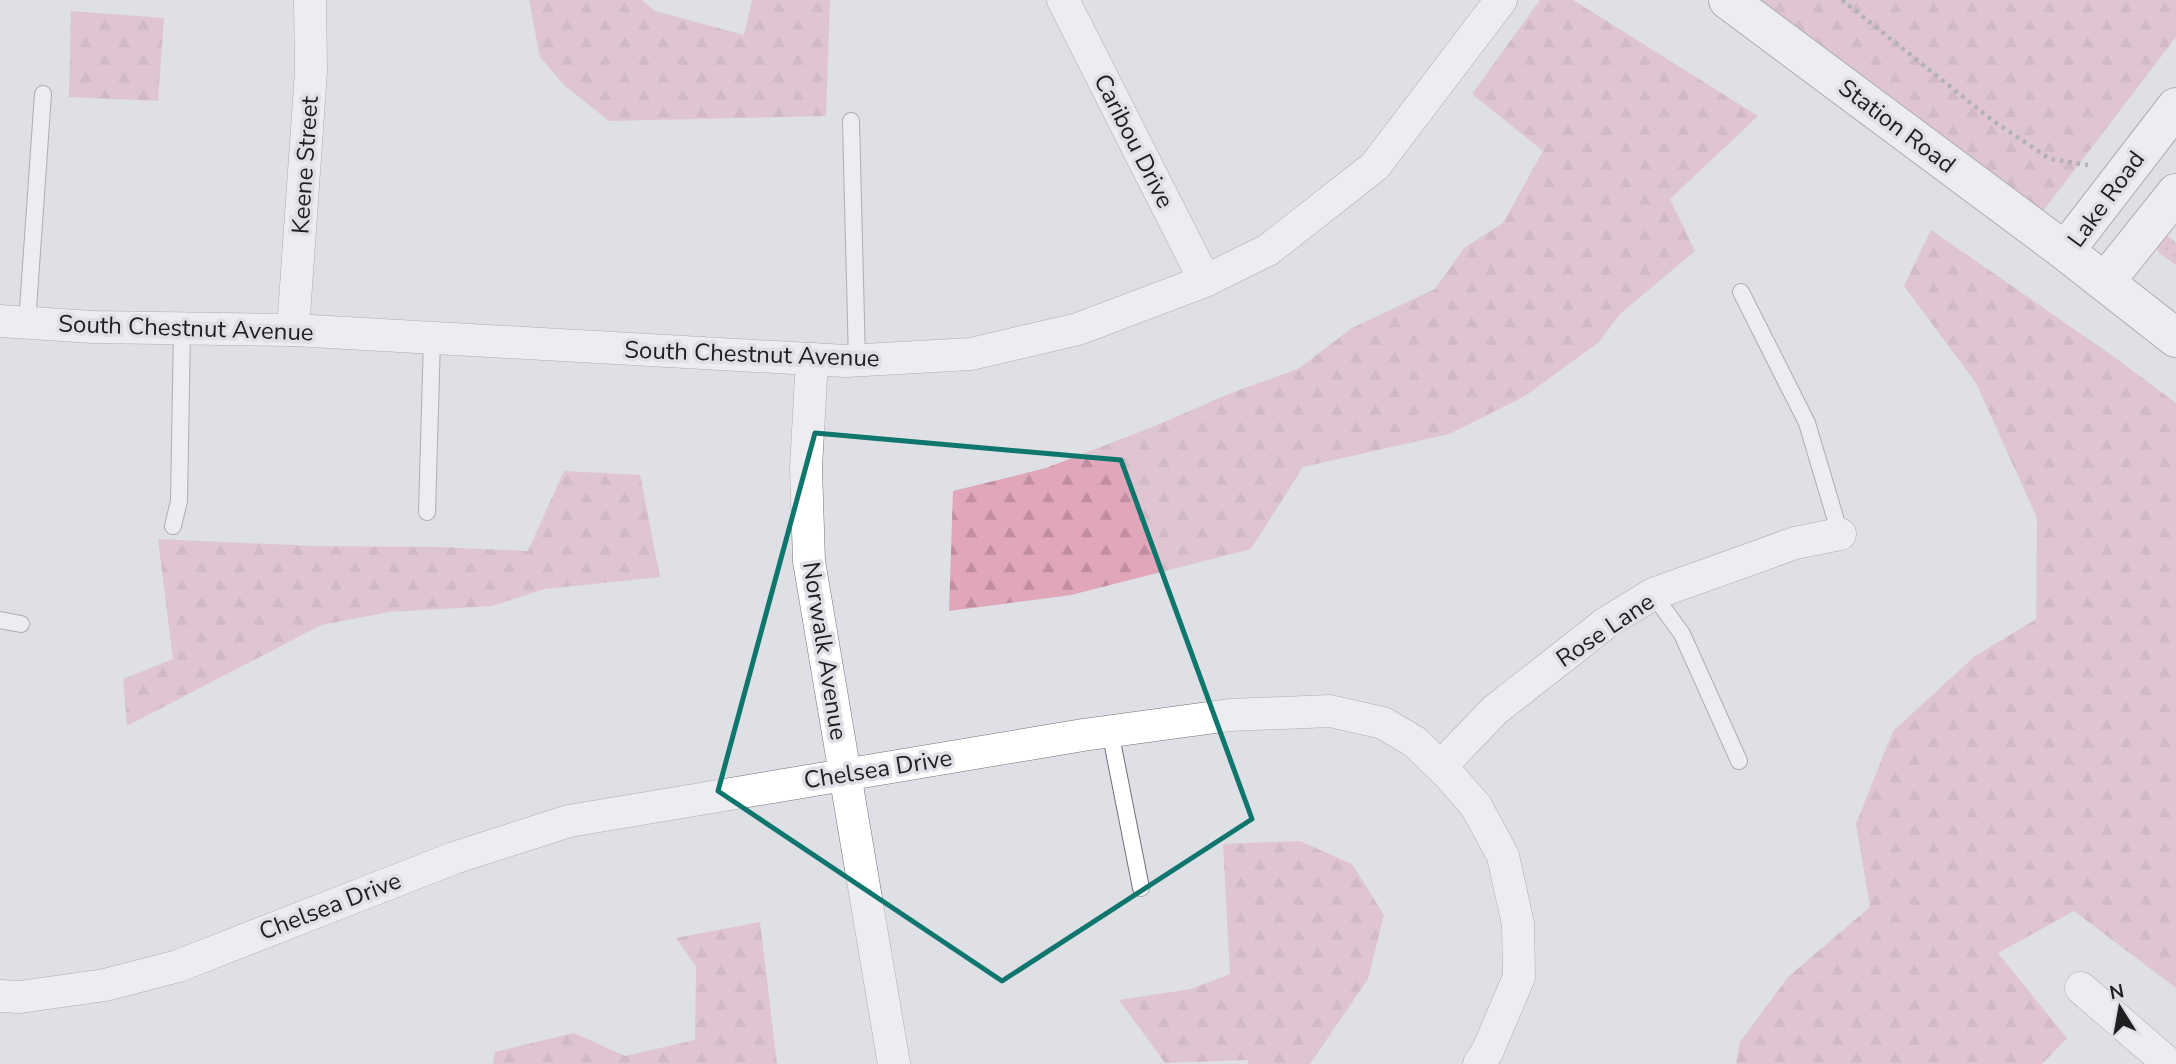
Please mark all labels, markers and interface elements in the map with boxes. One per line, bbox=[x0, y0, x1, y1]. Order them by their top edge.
street label: Caribou Drive bbox=[1086, 68, 1182, 214]
street label: Station Road bbox=[1832, 71, 1962, 181]
street label: Keene Street bbox=[284, 94, 326, 235]
street label: Lake Road bbox=[2060, 144, 2152, 254]
street label: South Chestnut Avenue bbox=[58, 308, 314, 348]
street label: South Chestnut Avenue bbox=[624, 334, 880, 374]
street label: Norwalk Avenue bbox=[795, 560, 855, 742]
street label: Rose Lane bbox=[1550, 585, 1660, 675]
street label: Chelsea Drive bbox=[802, 741, 954, 797]
street label: Chelsea Drive bbox=[254, 864, 406, 948]
north arrow bbox=[2085, 973, 2155, 1043]
text: N bbox=[2107, 978, 2126, 1006]

